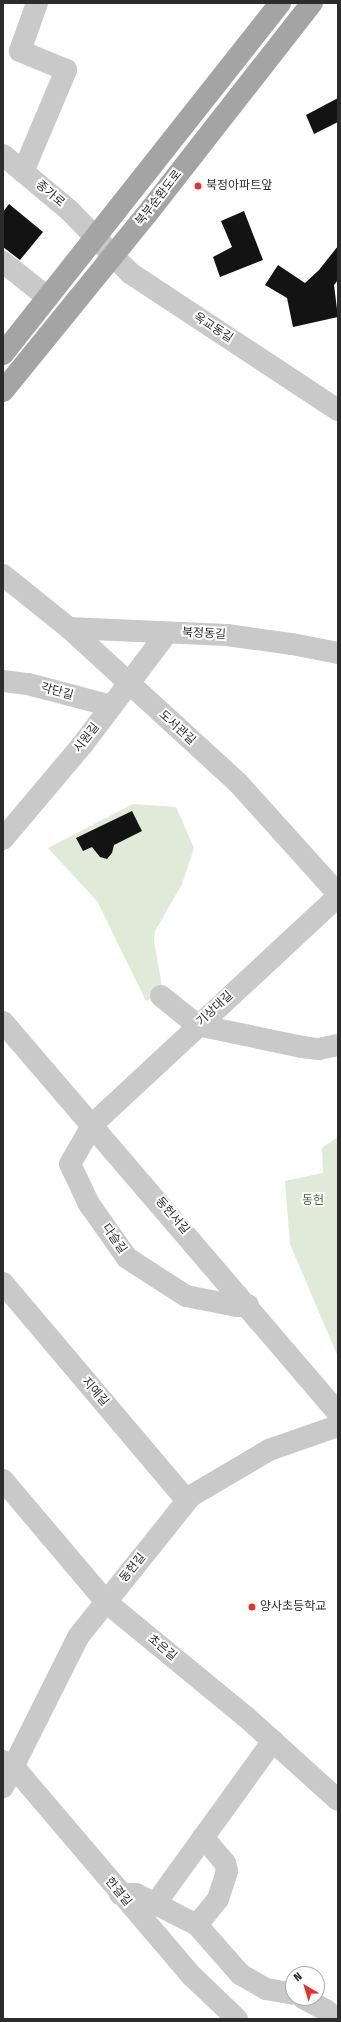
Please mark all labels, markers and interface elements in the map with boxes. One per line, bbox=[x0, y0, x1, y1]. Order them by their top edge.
street label: 북부순환도로 bbox=[133, 167, 185, 229]
street label: 종가로 bbox=[33, 178, 67, 210]
place label: 북정아파트앞 bbox=[206, 179, 272, 193]
marker: 북정아파트앞 bbox=[193, 181, 203, 191]
street label: 옥교동길 bbox=[191, 310, 235, 346]
street label: 북정동길 bbox=[182, 626, 226, 642]
street label: 각단길 bbox=[39, 681, 75, 703]
street label: 도서관길 bbox=[156, 708, 198, 748]
street label: 시원길 bbox=[71, 721, 103, 755]
street label: 기상대길 bbox=[194, 989, 236, 1029]
park label: 동헌 bbox=[302, 1194, 324, 1208]
street label: 동헌서길 bbox=[152, 1195, 192, 1237]
street label: 다슬길 bbox=[99, 1221, 129, 1257]
street label: 지예길 bbox=[79, 1375, 111, 1409]
street label: 동헌길 bbox=[117, 1551, 149, 1585]
place label: 양사초등학교 bbox=[260, 1600, 326, 1614]
marker: 양사초등학교 bbox=[247, 1602, 257, 1612]
street label: 초은길 bbox=[145, 1632, 179, 1664]
street label: 한결길 bbox=[102, 1875, 134, 1909]
north arrow bbox=[285, 1966, 325, 2006]
text: N bbox=[291, 1970, 305, 1984]

